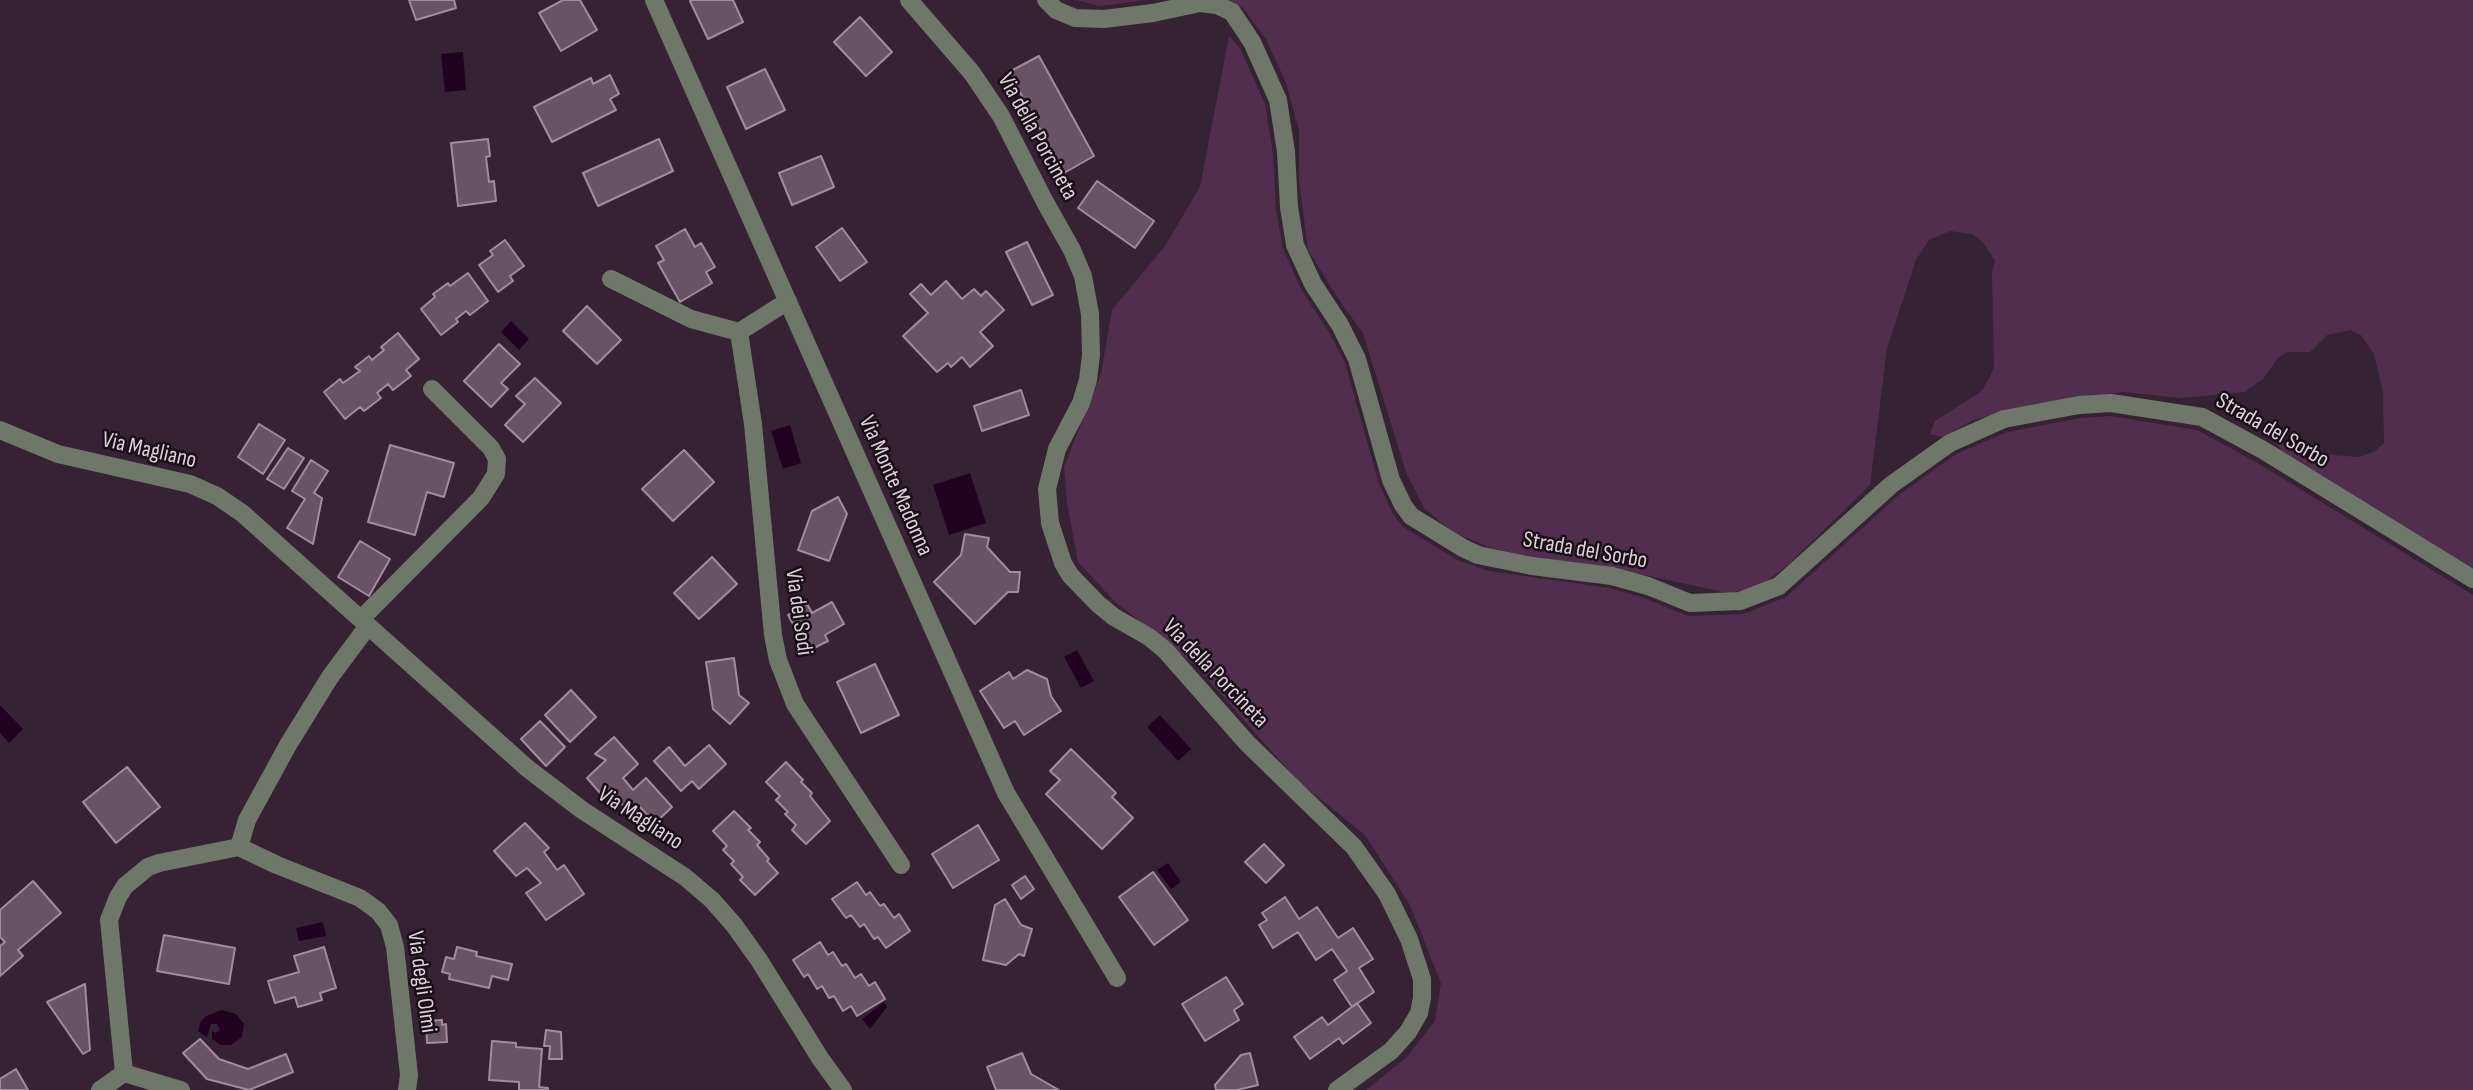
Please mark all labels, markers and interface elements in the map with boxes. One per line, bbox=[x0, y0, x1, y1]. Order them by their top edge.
street label: Via della Porcineta bbox=[991, 69, 1083, 205]
street label: Strada del Sorbo bbox=[2211, 388, 2333, 474]
street label: Via Monte Madonna bbox=[852, 412, 938, 560]
street label: Via Magliano bbox=[99, 427, 199, 475]
street label: Strada del Sorbo bbox=[1521, 526, 1649, 576]
street label: Via dei Sodi bbox=[778, 567, 818, 657]
street label: Via della Porcineta bbox=[1156, 614, 1274, 734]
street label: Via Magliano bbox=[592, 781, 688, 857]
street label: Via degli Olmi bbox=[400, 929, 442, 1035]

